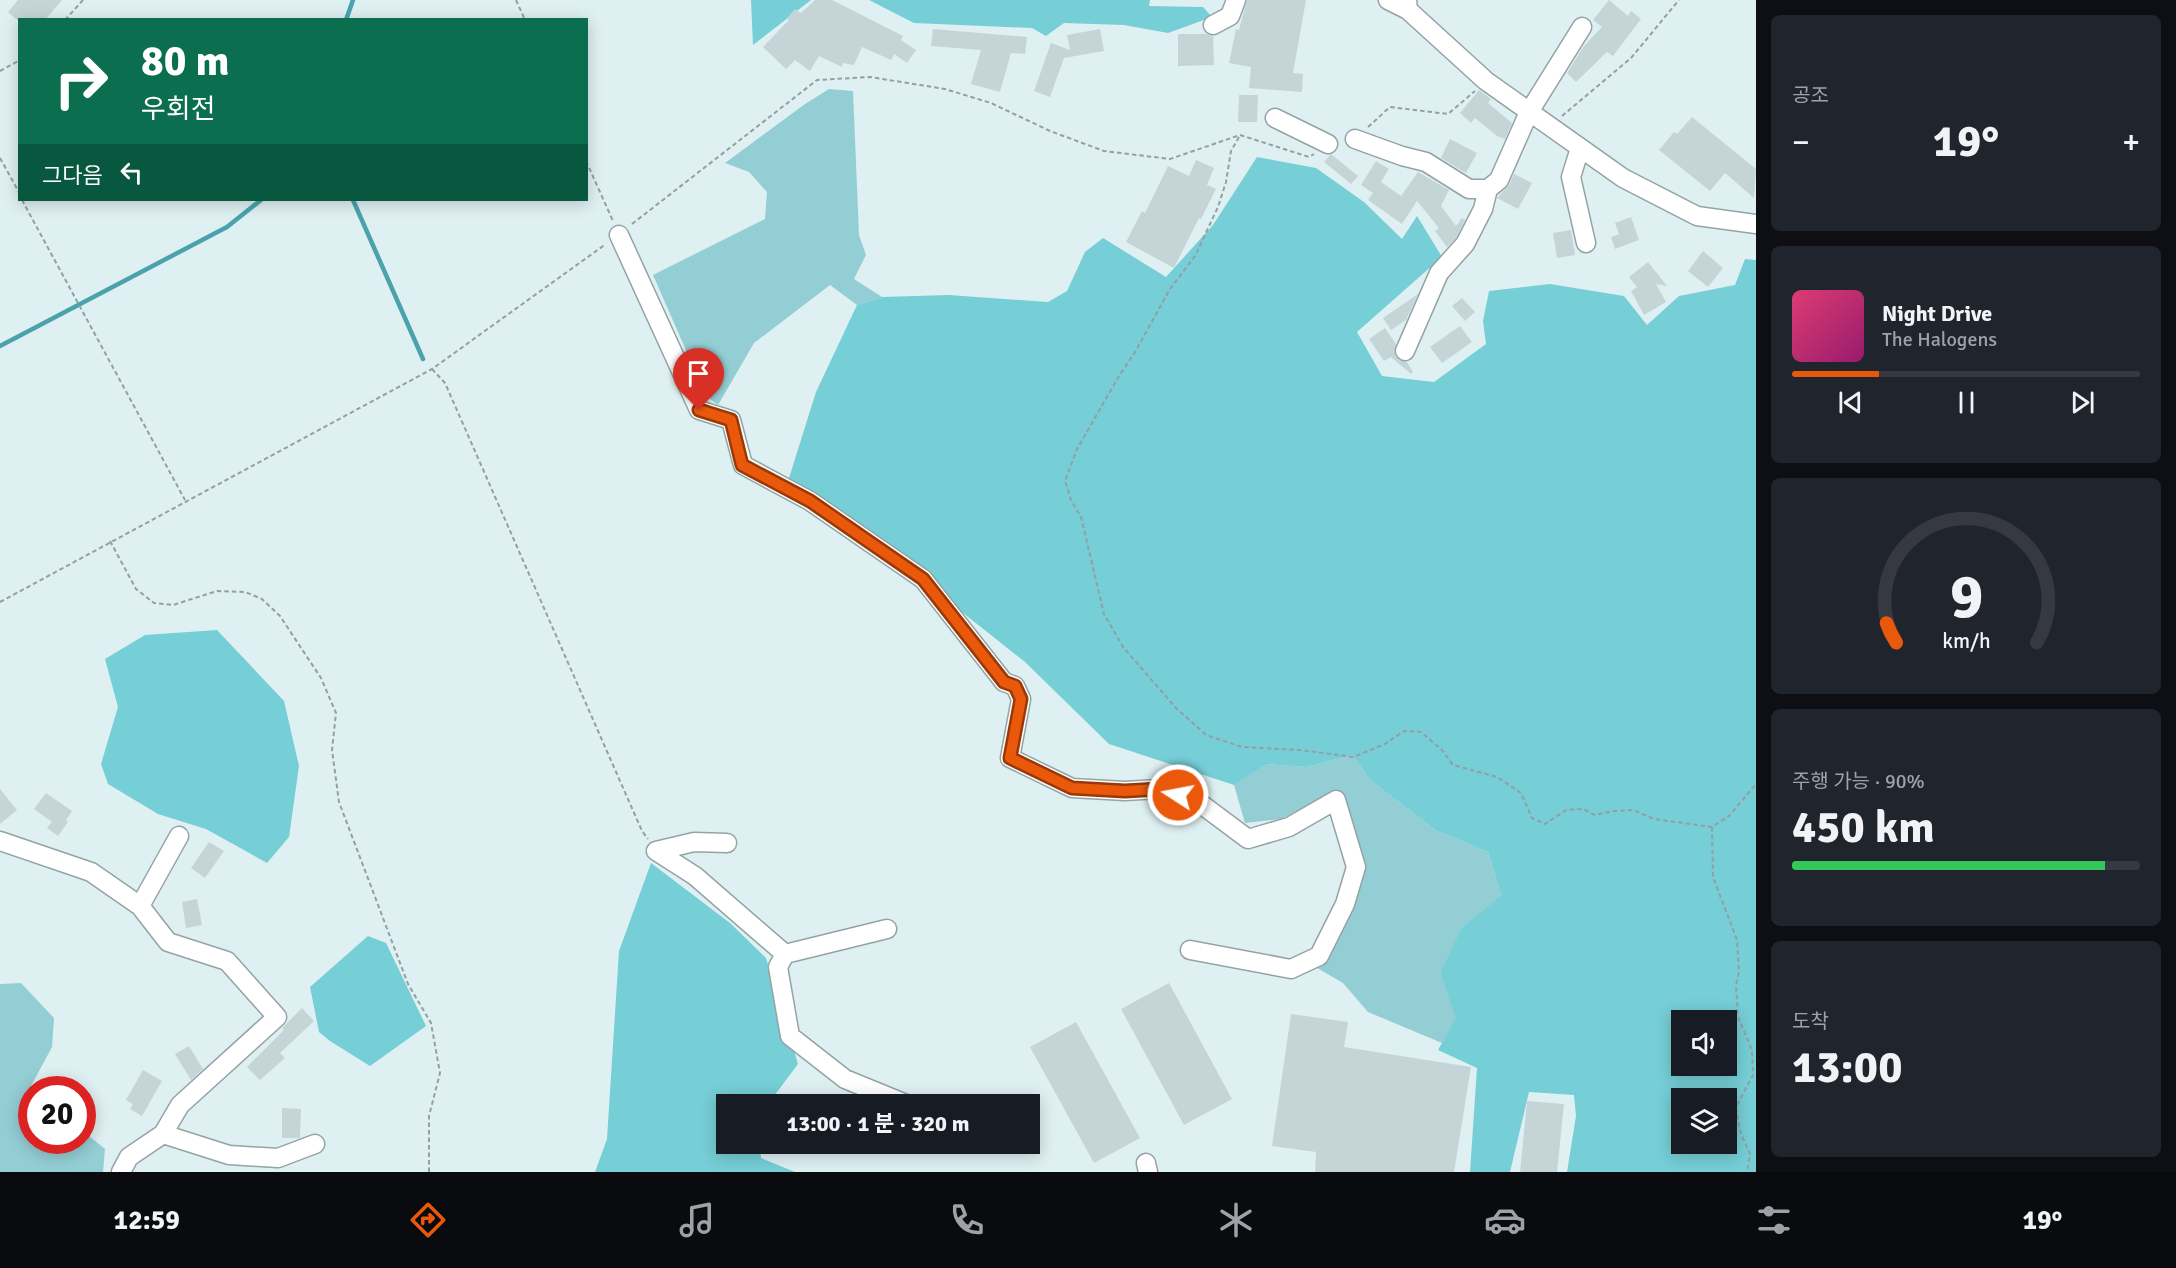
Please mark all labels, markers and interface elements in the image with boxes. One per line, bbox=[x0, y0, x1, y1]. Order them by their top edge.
text: 80 m bbox=[141, 36, 230, 87]
icon: right bbox=[42, 42, 120, 120]
text: 공조 bbox=[1792, 83, 1829, 108]
text: 우회전 bbox=[141, 93, 216, 126]
text: 19° bbox=[1933, 114, 1999, 169]
text: − bbox=[1792, 122, 1810, 163]
text: + bbox=[2122, 122, 2140, 163]
icon: left bbox=[115, 156, 148, 189]
text: 그다음 bbox=[42, 162, 103, 189]
text: Night Drive bbox=[1882, 300, 1992, 327]
text: The Halogens bbox=[1882, 327, 1997, 352]
pin bbox=[673, 348, 724, 410]
icon: arrive bbox=[682, 357, 715, 390]
icon: previous bbox=[1834, 386, 1867, 419]
icon: pause bbox=[1950, 386, 1983, 419]
icon: next bbox=[2066, 386, 2099, 419]
text: 9 bbox=[1949, 558, 1983, 635]
text: km/h bbox=[1942, 628, 1990, 654]
position arrow bbox=[1146, 763, 1210, 827]
text: 주행 가능 · 90% bbox=[1792, 769, 1925, 794]
text: 450 km bbox=[1792, 800, 1935, 855]
text: 도착 bbox=[1792, 1009, 1829, 1034]
map controls bbox=[1671, 1010, 1737, 1154]
button: sound bbox=[1671, 1010, 1737, 1076]
text: 13:00 bbox=[1792, 1040, 1902, 1095]
speed limit sign: 20 bbox=[18, 1076, 96, 1154]
button: layers bbox=[1671, 1088, 1737, 1154]
text: 13:00 · 1 분 · 320 m bbox=[786, 1110, 970, 1137]
icon: directions bbox=[407, 1199, 449, 1241]
icon: music bbox=[676, 1199, 718, 1241]
icon: phone bbox=[946, 1199, 988, 1241]
icon: climate bbox=[1215, 1199, 1257, 1241]
icon: car bbox=[1484, 1199, 1526, 1241]
icon: filters bbox=[1753, 1199, 1795, 1241]
text: 12:59 bbox=[114, 1204, 180, 1237]
text: 19° bbox=[2022, 1204, 2062, 1237]

